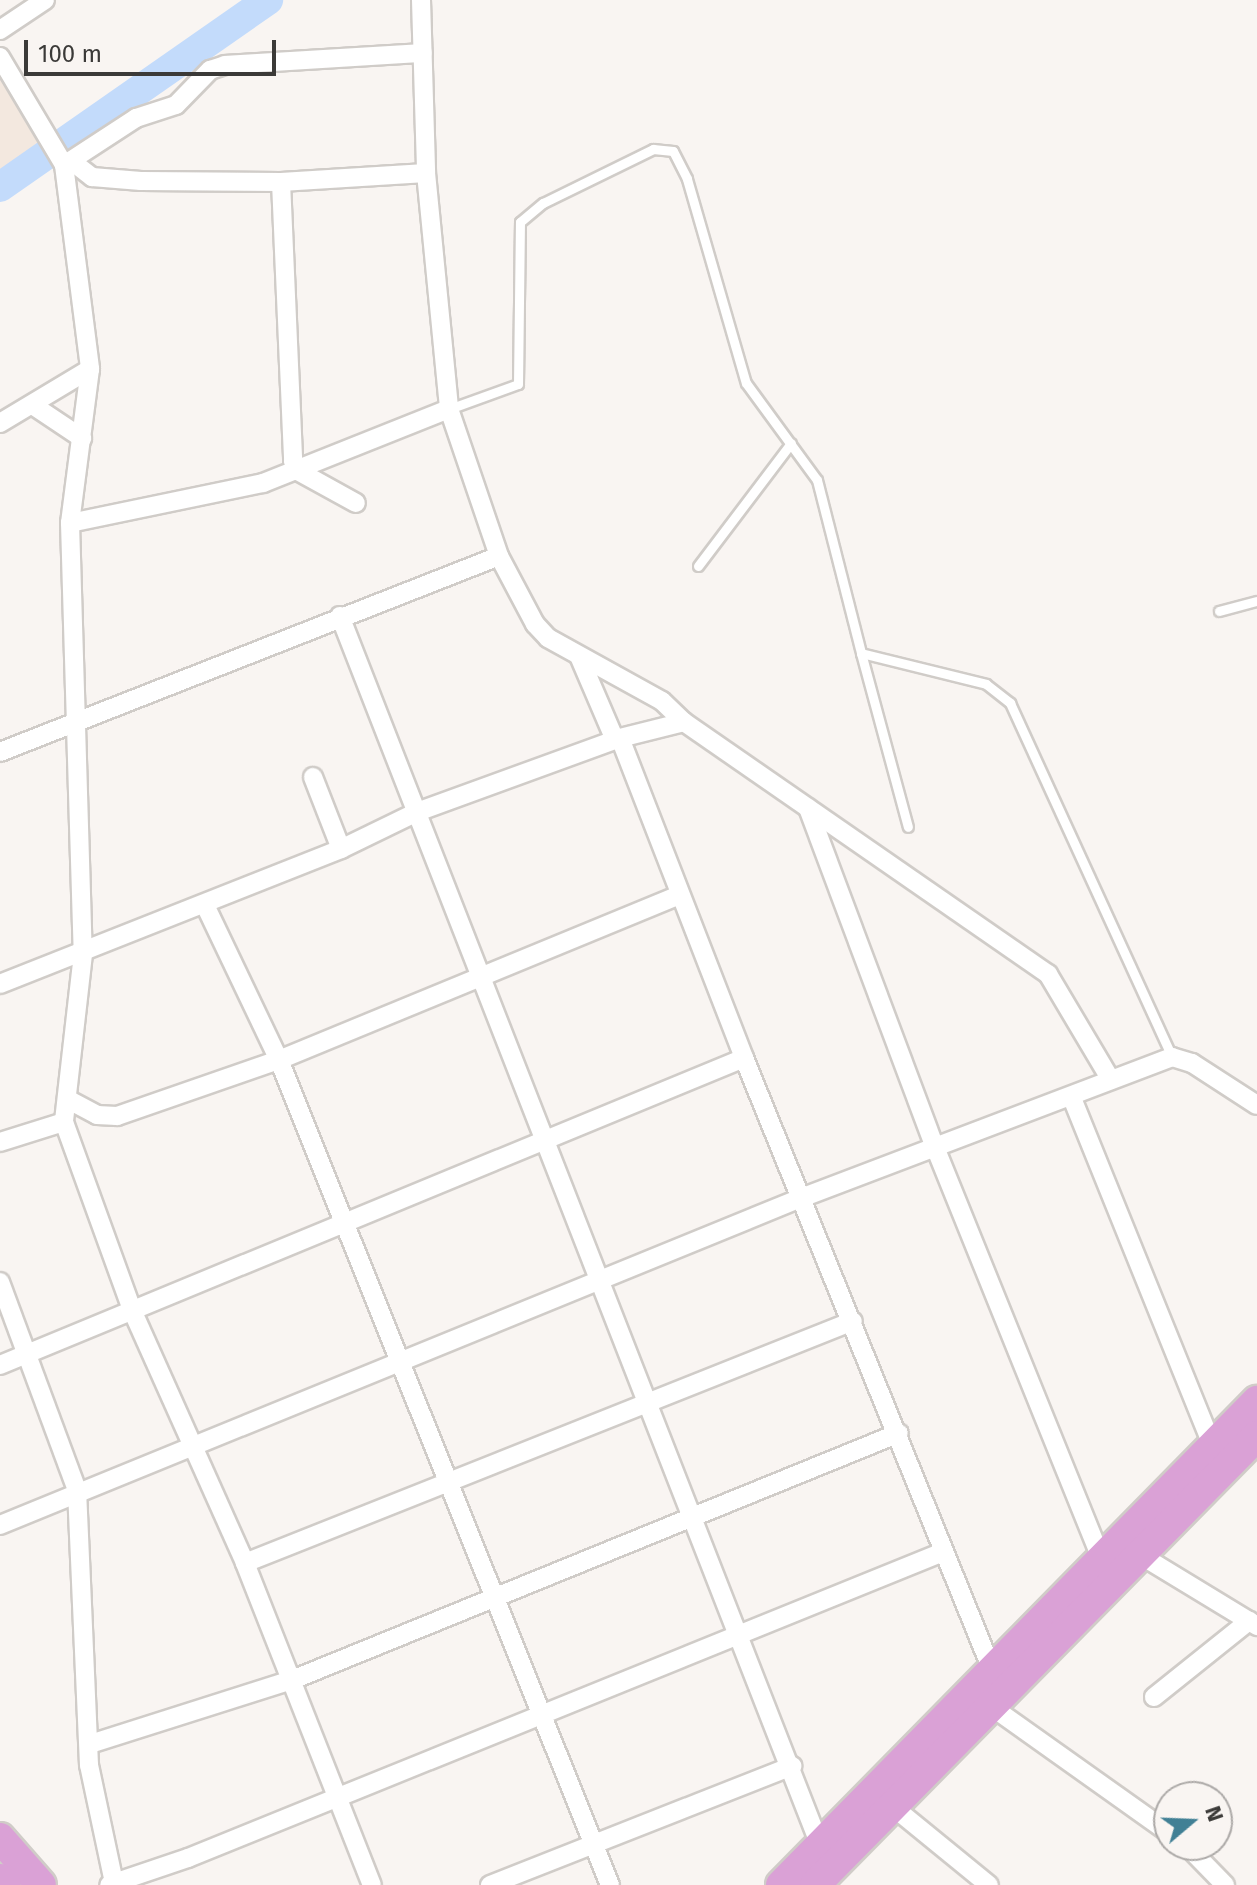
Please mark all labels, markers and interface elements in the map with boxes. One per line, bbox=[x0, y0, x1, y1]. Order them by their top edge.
scale bar bbox=[28, 24, 280, 74]
text: 100 m bbox=[38, 40, 102, 68]
north arrow bbox=[1153, 1781, 1233, 1861]
text: N bbox=[1199, 1802, 1229, 1825]

